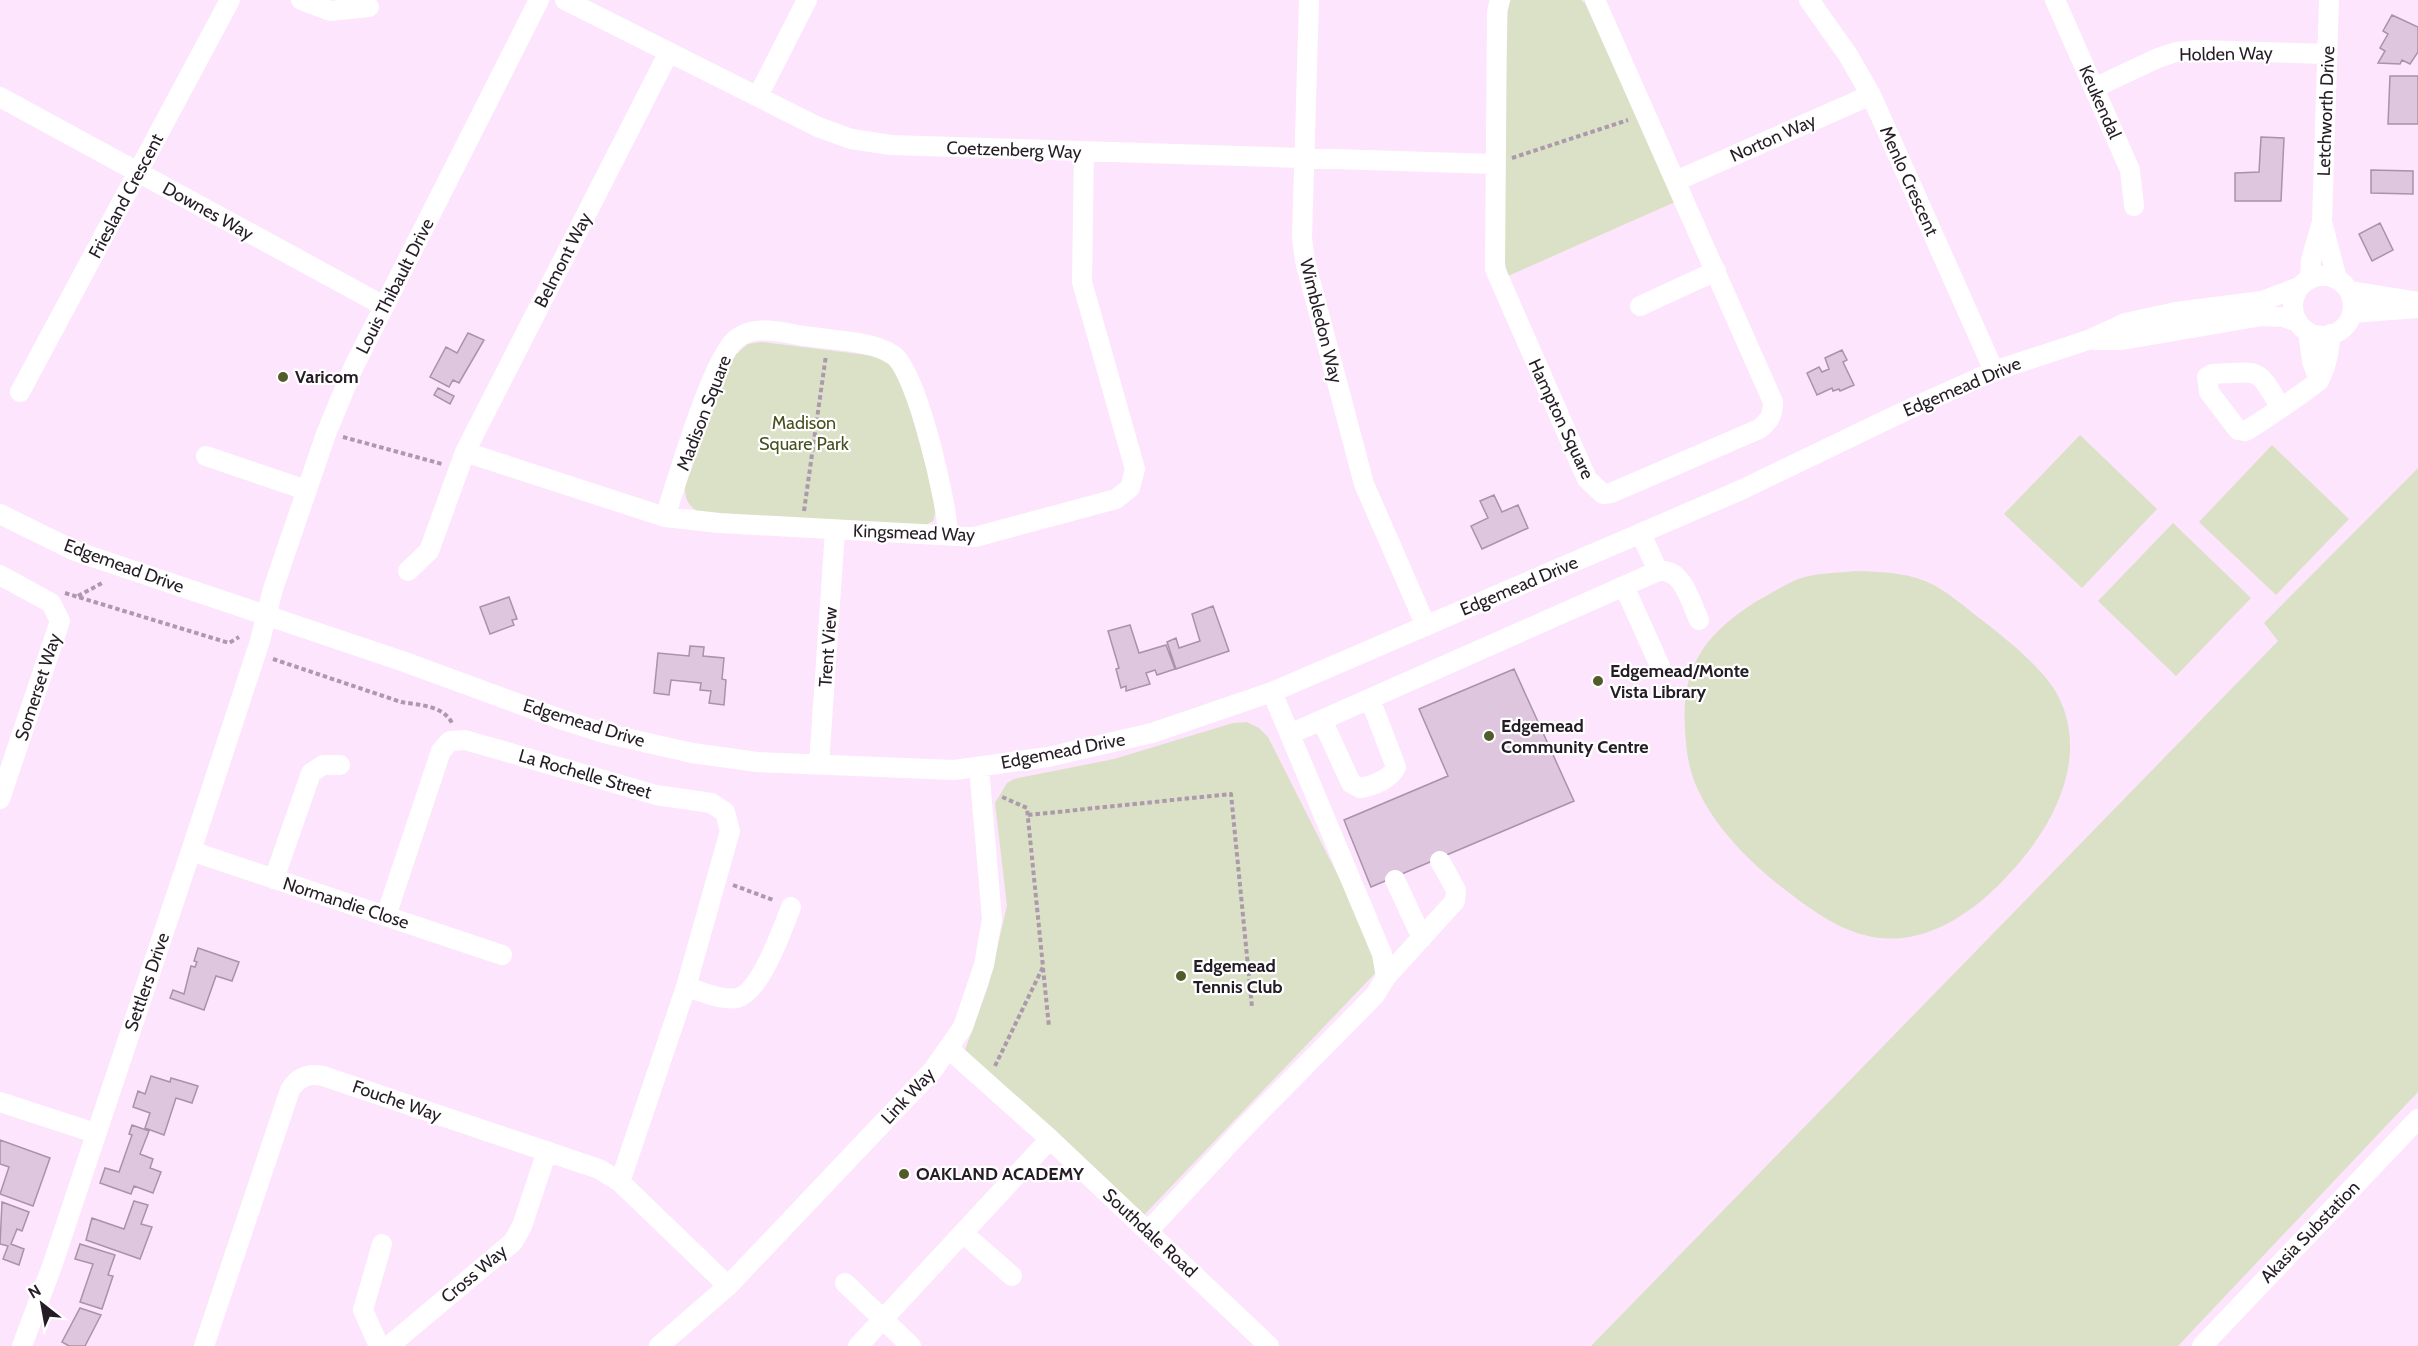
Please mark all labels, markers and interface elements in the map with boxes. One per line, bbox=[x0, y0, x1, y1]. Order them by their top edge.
street label: Holden Way bbox=[2179, 42, 2273, 66]
street label: Letchworth Drive bbox=[2313, 45, 2339, 177]
street label: Keukendal bbox=[2074, 62, 2126, 143]
street label: Norton Way bbox=[1727, 109, 1819, 167]
street label: Menlo Crescent bbox=[1875, 123, 1943, 239]
street label: Friesland Crescent bbox=[84, 130, 168, 262]
street label: Coetzenberg Way bbox=[946, 137, 1082, 163]
street label: Downes Way bbox=[159, 177, 257, 245]
street label: Belmont Way bbox=[530, 209, 596, 311]
street label: Louis Thibault Drive bbox=[351, 215, 439, 357]
street label: Wimbledon Way bbox=[1295, 256, 1347, 386]
street label: Madison Square bbox=[672, 352, 736, 474]
street label: Edgemead Drive bbox=[1900, 352, 2024, 422]
street label: Hampton Square bbox=[1524, 355, 1598, 483]
place label: Varicom bbox=[295, 366, 359, 388]
marker: Varicom bbox=[276, 370, 290, 384]
park label: Madison Square Park bbox=[759, 412, 850, 455]
street label: Kingsmead Way bbox=[853, 520, 975, 546]
street label: Edgemead Drive bbox=[61, 534, 187, 598]
street label: Edgemead Drive bbox=[1457, 551, 1581, 621]
street label: Trent View bbox=[814, 606, 842, 688]
street label: Somerset Way bbox=[10, 631, 66, 743]
place label: Edgemead/Monte Vista Library bbox=[1610, 660, 1749, 703]
marker: Edgemead/Monte Vista Library bbox=[1591, 674, 1605, 688]
street label: Edgemead Drive bbox=[521, 694, 647, 752]
place label: Edgemead Community Centre bbox=[1501, 715, 1648, 758]
street label: Edgemead Drive bbox=[999, 728, 1127, 774]
marker: Edgemead Community Centre bbox=[1482, 729, 1496, 743]
street label: La Rochelle Street bbox=[516, 745, 654, 803]
street label: Normandie Close bbox=[280, 872, 412, 934]
street label: Settlers Drive bbox=[120, 930, 174, 1034]
place label: Edgemead Tennis Club bbox=[1193, 955, 1283, 998]
marker: Edgemead Tennis Club bbox=[1174, 969, 1188, 983]
street label: Link Way bbox=[877, 1063, 939, 1129]
street label: Fouche Way bbox=[350, 1075, 444, 1127]
place label: OAKLAND ACADEMY bbox=[916, 1163, 1085, 1185]
marker: OAKLAND ACADEMY bbox=[897, 1167, 911, 1181]
street label: Akasia Substation bbox=[2256, 1176, 2364, 1288]
street label: Southdale Road bbox=[1098, 1184, 1202, 1282]
street label: Cross Way bbox=[437, 1240, 511, 1308]
north arrow bbox=[12, 1274, 72, 1334]
text: N bbox=[25, 1281, 44, 1303]

